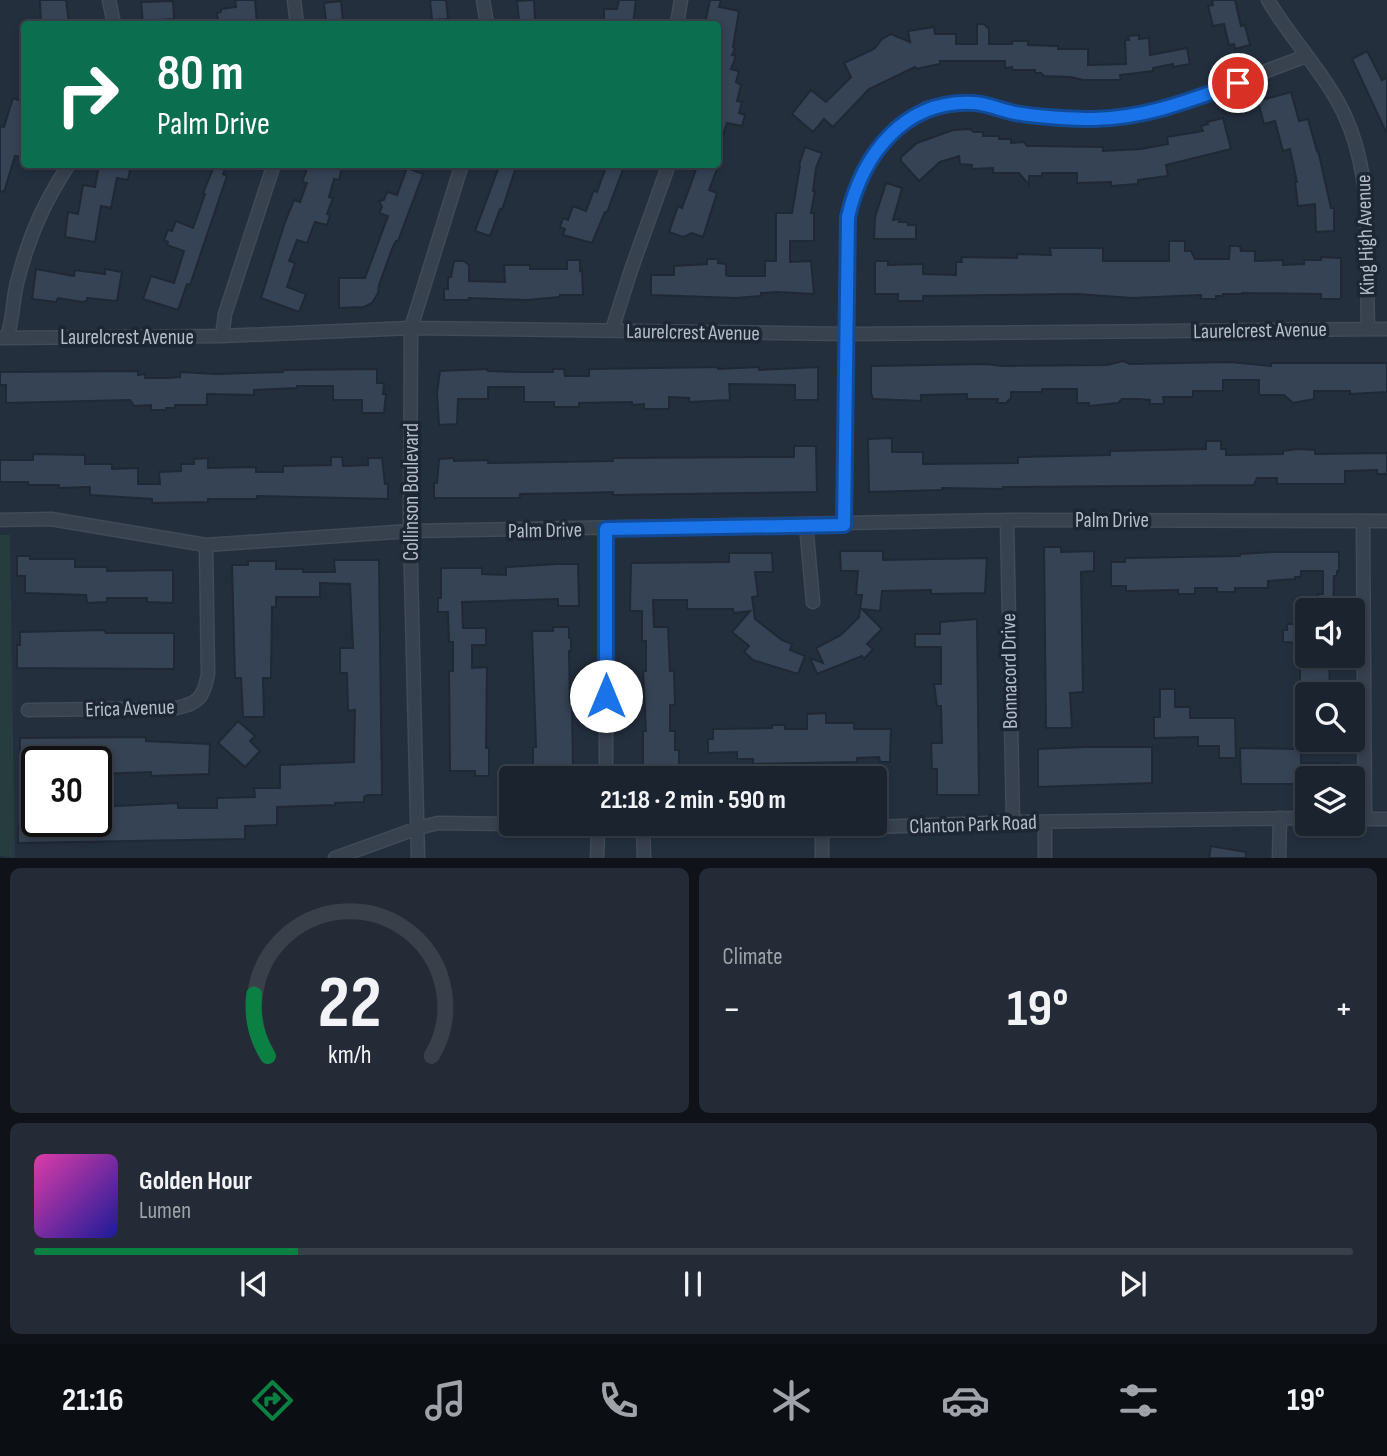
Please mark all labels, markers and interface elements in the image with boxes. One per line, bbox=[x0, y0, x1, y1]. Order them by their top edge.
text: 80 m bbox=[157, 45, 244, 104]
icon: right bbox=[42, 49, 133, 140]
pin bbox=[1208, 53, 1268, 113]
icon: arrive bbox=[1219, 64, 1257, 102]
text: Palm Drive bbox=[157, 105, 270, 144]
street label: King High Avenue bbox=[1351, 174, 1380, 296]
street label: Laurelcrest Avenue bbox=[1193, 317, 1327, 344]
street label: Laurelcrest Avenue bbox=[626, 319, 760, 346]
street label: Laurelcrest Avenue bbox=[60, 325, 194, 350]
street label: Collinson Boulevard bbox=[399, 423, 424, 561]
street label: Palm Drive bbox=[1075, 508, 1149, 533]
street label: Palm Drive bbox=[508, 517, 582, 544]
map controls bbox=[1295, 598, 1365, 836]
button: sound bbox=[1295, 598, 1365, 668]
street label: Bonnacord Drive bbox=[996, 613, 1023, 729]
position arrow bbox=[569, 659, 643, 733]
button: search bbox=[1295, 682, 1365, 752]
street label: Erica Avenue bbox=[85, 694, 175, 723]
speed limit sign: 30 bbox=[21, 746, 112, 837]
button: layers bbox=[1295, 766, 1365, 836]
text: 21:18 · 2 min · 590 m bbox=[600, 785, 786, 816]
street label: Clanton Park Road bbox=[909, 810, 1037, 839]
text: Climate bbox=[723, 943, 782, 971]
text: 22 bbox=[317, 961, 381, 1049]
text: 19° bbox=[1007, 978, 1068, 1041]
text: − bbox=[723, 987, 741, 1032]
text: + bbox=[1334, 987, 1353, 1032]
text: km/h bbox=[328, 1040, 371, 1071]
text: Golden Hour bbox=[139, 1166, 252, 1197]
text: Lumen bbox=[139, 1197, 191, 1225]
icon: previous bbox=[235, 1265, 273, 1303]
icon: pause bbox=[674, 1265, 712, 1303]
icon: next bbox=[1114, 1265, 1152, 1303]
icon: directions bbox=[248, 1376, 297, 1425]
icon: music bbox=[421, 1376, 470, 1425]
icon: phone bbox=[594, 1376, 643, 1425]
icon: climate bbox=[767, 1376, 816, 1425]
icon: car bbox=[941, 1376, 990, 1425]
icon: filters bbox=[1114, 1376, 1163, 1425]
text: 21:16 bbox=[62, 1381, 123, 1420]
text: 19° bbox=[1287, 1381, 1325, 1420]

